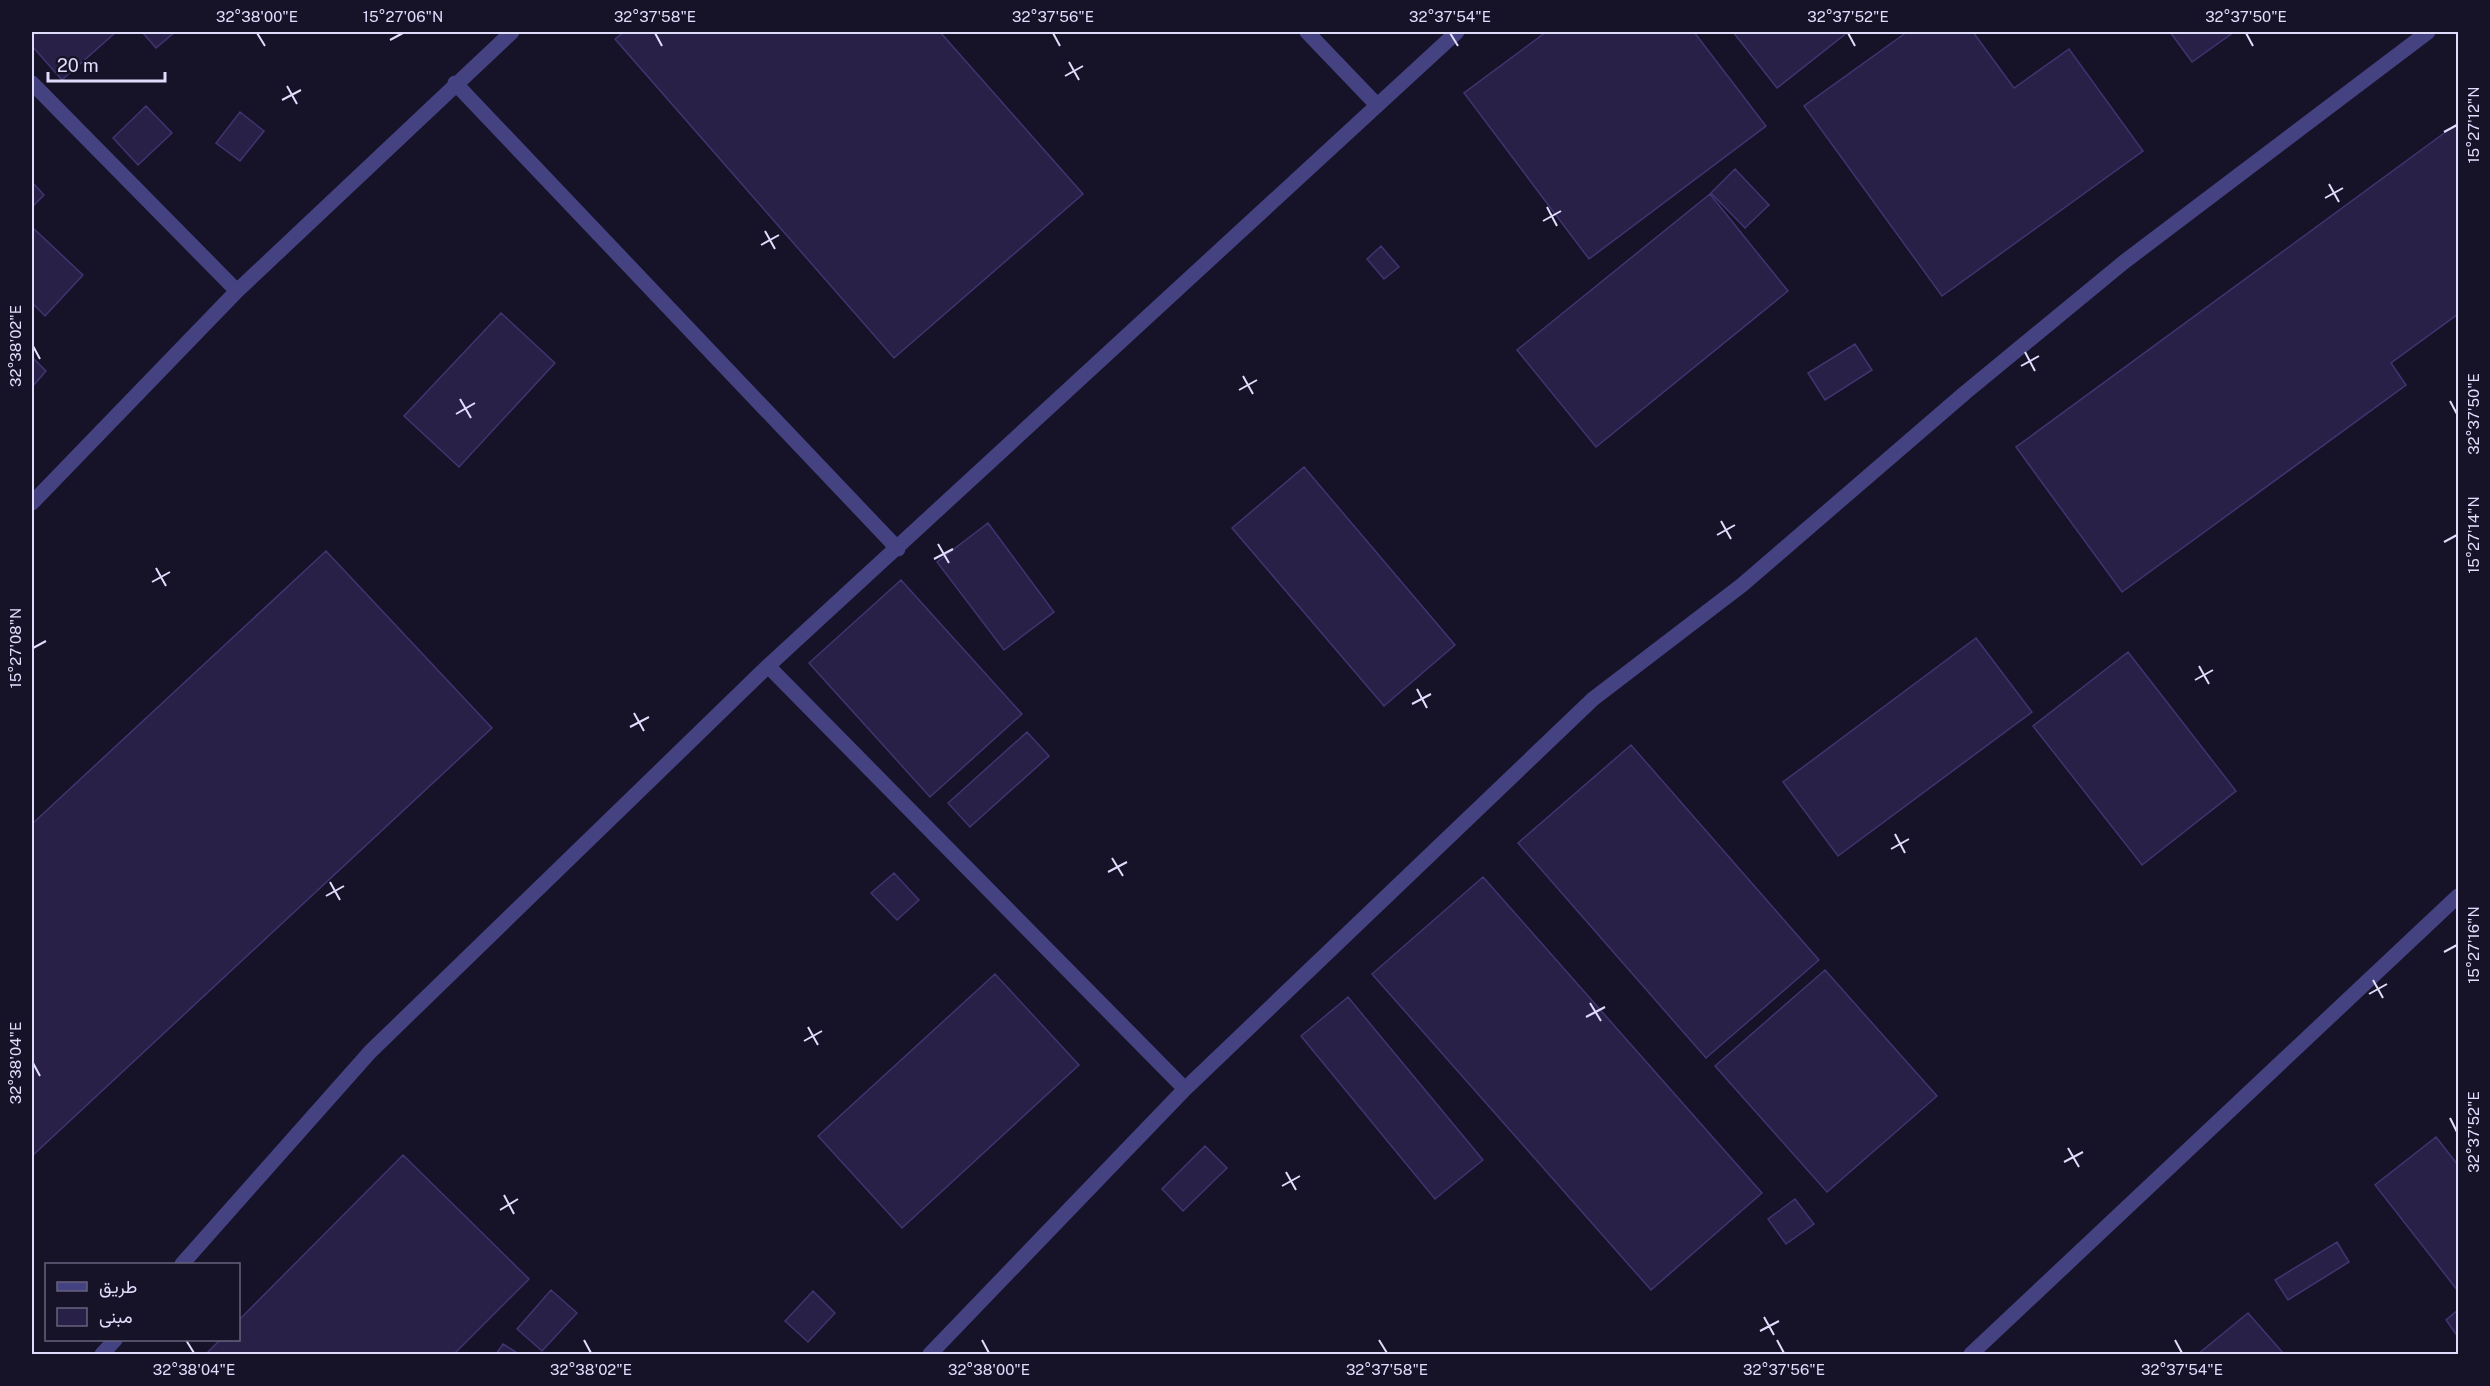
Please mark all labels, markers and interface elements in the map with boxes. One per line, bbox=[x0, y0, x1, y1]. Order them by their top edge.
text: 32°38'00"E bbox=[216, 8, 298, 25]
text: 15°27'06"N bbox=[363, 8, 443, 25]
text: 32°37'58"E bbox=[614, 8, 696, 25]
text: 32°37'56"E bbox=[1012, 8, 1094, 25]
text: 32°37'54"E bbox=[1409, 8, 1491, 25]
text: 32°37'52"E bbox=[1807, 8, 1889, 25]
text: 32°37'50"E bbox=[2205, 8, 2287, 25]
scale bar bbox=[48, 45, 165, 83]
text: 20 m bbox=[57, 55, 99, 76]
text: 15°27'12"N bbox=[2465, 86, 2482, 164]
text: 32°38'02"E bbox=[7, 305, 24, 387]
text: 32°37'50"E bbox=[2465, 373, 2482, 455]
text: 15°27'14"N bbox=[2465, 496, 2482, 574]
text: 15°27'08"N bbox=[7, 608, 24, 688]
text: 15°27'16"N bbox=[2465, 906, 2482, 984]
text: 32°38'04"E bbox=[7, 1022, 24, 1104]
text: 32°37'52"E bbox=[2465, 1091, 2482, 1173]
legend bbox=[45, 1263, 240, 1341]
text: طريق bbox=[99, 1276, 137, 1298]
text: مبنى bbox=[99, 1306, 133, 1328]
text: 32°38'04"E bbox=[153, 1361, 235, 1378]
text: 32°38'02"E bbox=[550, 1361, 632, 1378]
text: 32°38'00"E bbox=[948, 1361, 1030, 1378]
text: 32°37'58"E bbox=[1346, 1361, 1428, 1378]
text: 32°37'56"E bbox=[1743, 1361, 1825, 1378]
text: 32°37'54"E bbox=[2141, 1361, 2223, 1378]

